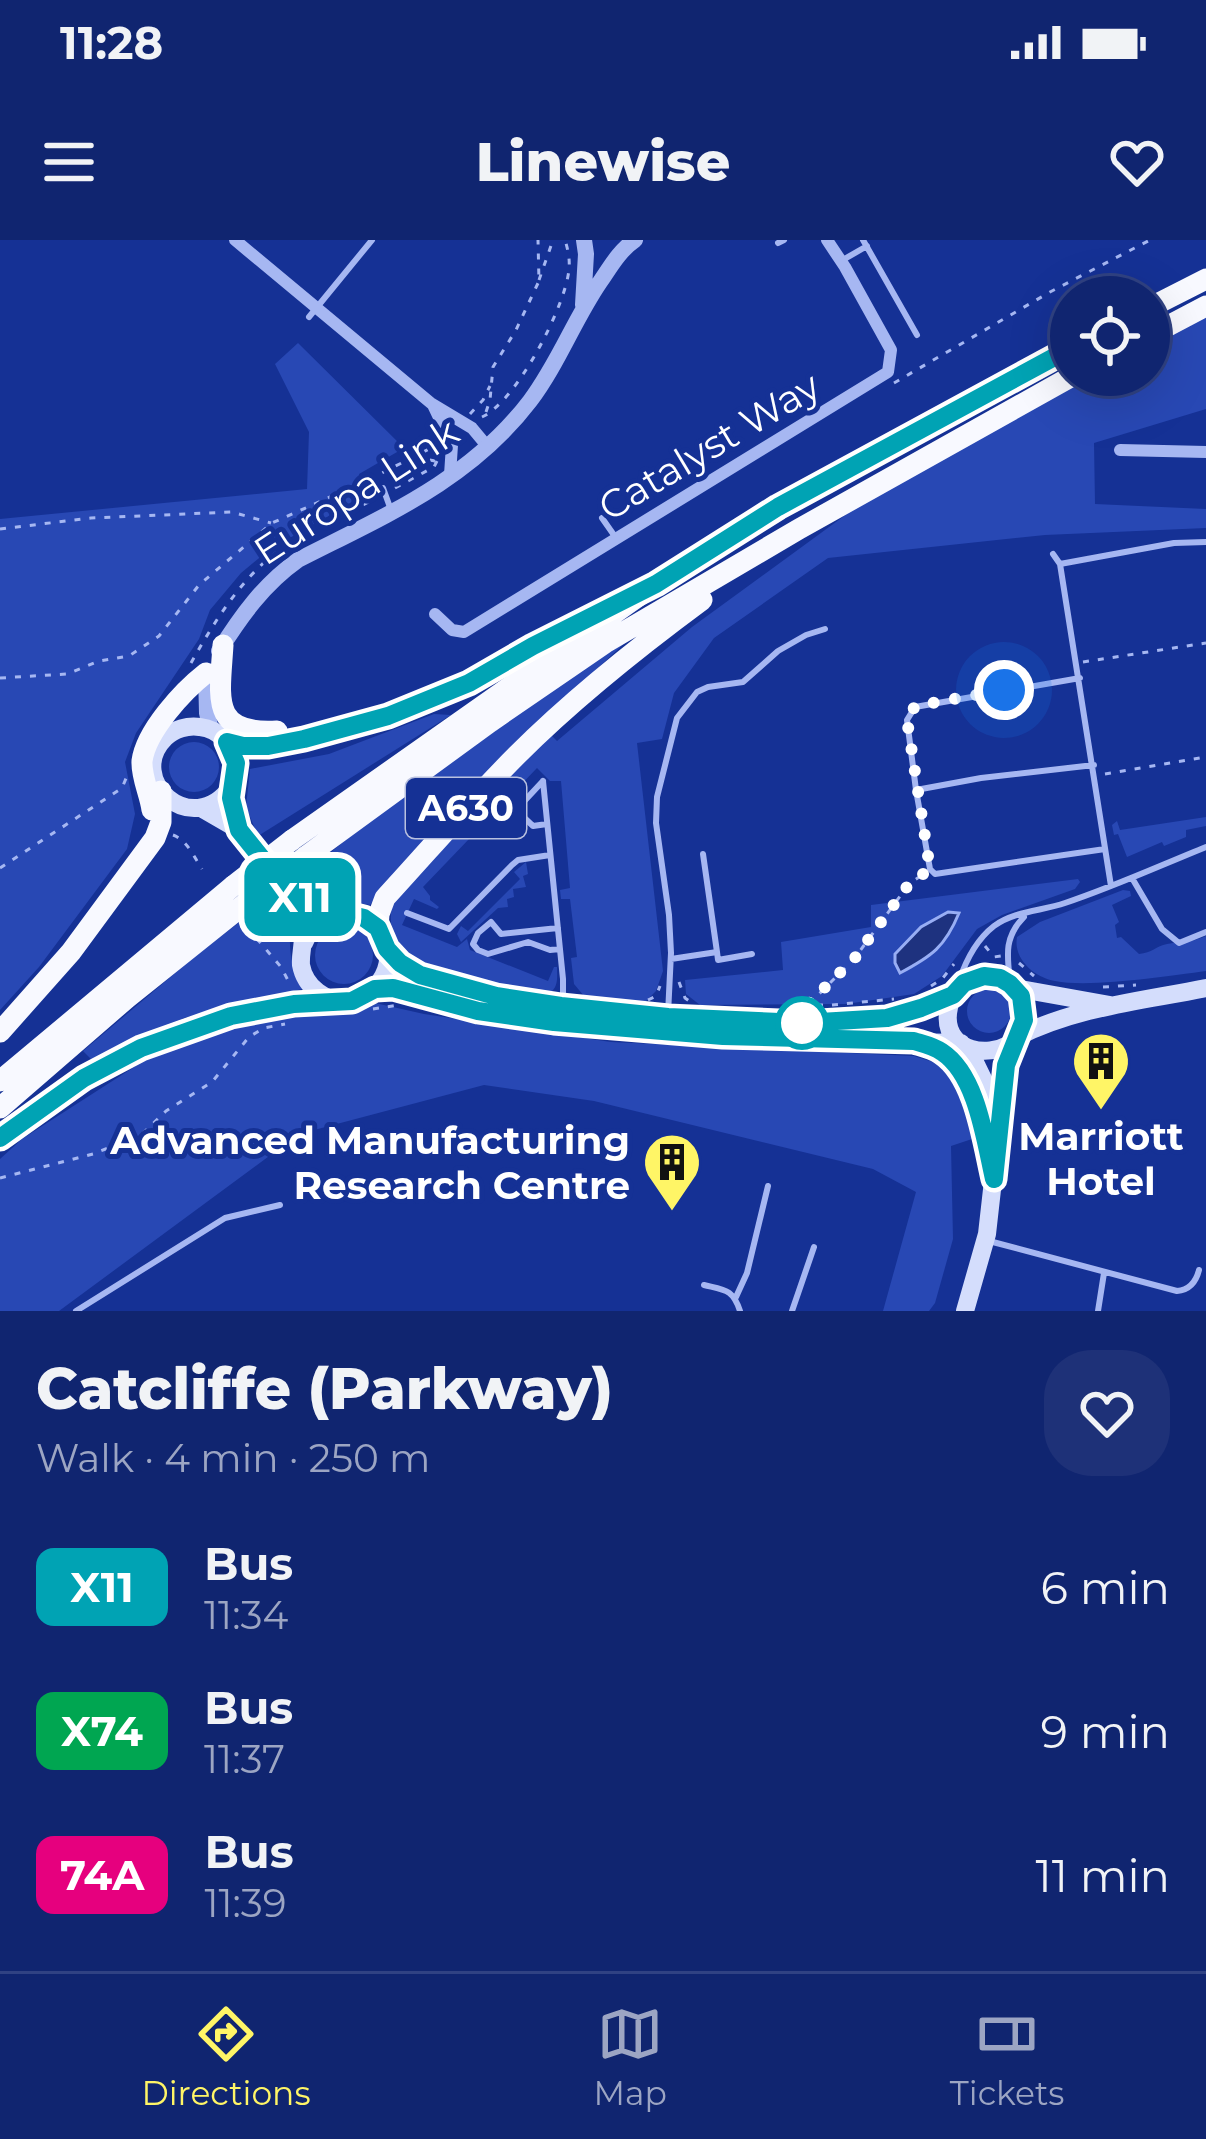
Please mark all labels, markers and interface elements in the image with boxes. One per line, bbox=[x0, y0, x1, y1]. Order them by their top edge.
text: 11:28 bbox=[60, 15, 163, 70]
icon: menu bbox=[36, 129, 102, 195]
text: Linewise bbox=[476, 129, 730, 195]
icon: heart bbox=[1104, 129, 1170, 195]
map controls bbox=[1050, 276, 1170, 396]
button: locate bbox=[1050, 276, 1170, 396]
street label: Catalyst Way bbox=[590, 361, 829, 531]
street label: Europa Link bbox=[245, 407, 468, 575]
your location bbox=[974, 660, 1034, 720]
road number: A630 bbox=[406, 778, 526, 838]
line badge: X11 bbox=[231, 858, 369, 936]
text: X11 bbox=[268, 871, 332, 923]
unlabelled marker bbox=[777, 998, 827, 1048]
building icon: Marriott Hotel bbox=[1070, 1030, 1132, 1112]
place label: Marriott Hotel bbox=[1018, 1112, 1184, 1205]
place label: Advanced Manufacturing Research Centre bbox=[109, 1116, 630, 1209]
building icon: Advanced Manufacturing Research Centre bbox=[641, 1131, 703, 1213]
button: heart bbox=[1044, 1350, 1170, 1476]
text: Catcliffe (Parkway) bbox=[36, 1354, 613, 1423]
text: Walk · 4 min · 250 m bbox=[36, 1434, 430, 1482]
text: Bus bbox=[204, 1536, 293, 1591]
text: 6 min bbox=[1041, 1560, 1170, 1615]
text: X11 bbox=[70, 1561, 134, 1613]
text: 11:34 bbox=[204, 1591, 288, 1639]
text: Bus bbox=[204, 1680, 293, 1735]
text: 9 min bbox=[1041, 1704, 1170, 1759]
text: X74 bbox=[61, 1705, 143, 1757]
text: 11:37 bbox=[204, 1735, 285, 1783]
text: Bus bbox=[204, 1824, 294, 1879]
text: 11 min bbox=[1035, 1848, 1170, 1903]
text: 74A bbox=[60, 1849, 144, 1901]
text: 11:39 bbox=[204, 1879, 287, 1927]
tab: Directions bbox=[141, 2001, 311, 2113]
tab: Map bbox=[594, 2001, 667, 2113]
tab: Tickets bbox=[950, 2001, 1064, 2113]

